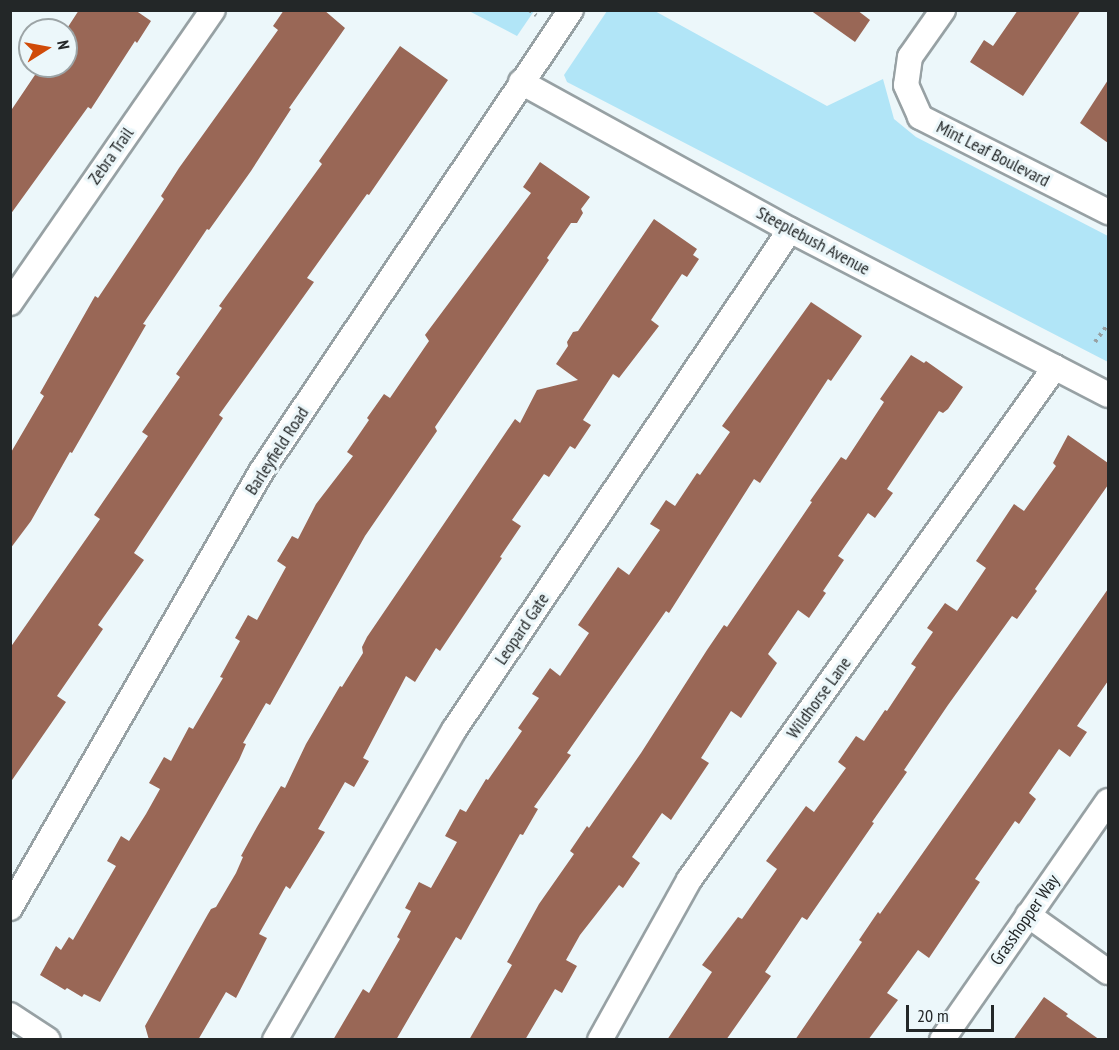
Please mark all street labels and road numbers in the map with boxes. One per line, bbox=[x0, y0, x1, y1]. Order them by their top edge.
street label: Mint Leaf Boulevard bbox=[933, 116, 1053, 192]
street label: Zebra Trail bbox=[83, 123, 139, 189]
street label: Steeplebush Avenue bbox=[752, 202, 874, 280]
street label: Barleyfield Road bbox=[241, 403, 313, 499]
street label: Leopard Gate bbox=[490, 589, 554, 669]
street label: Wildhorse Lane bbox=[782, 653, 856, 743]
street label: Grasshopper Way bbox=[986, 870, 1064, 970]

